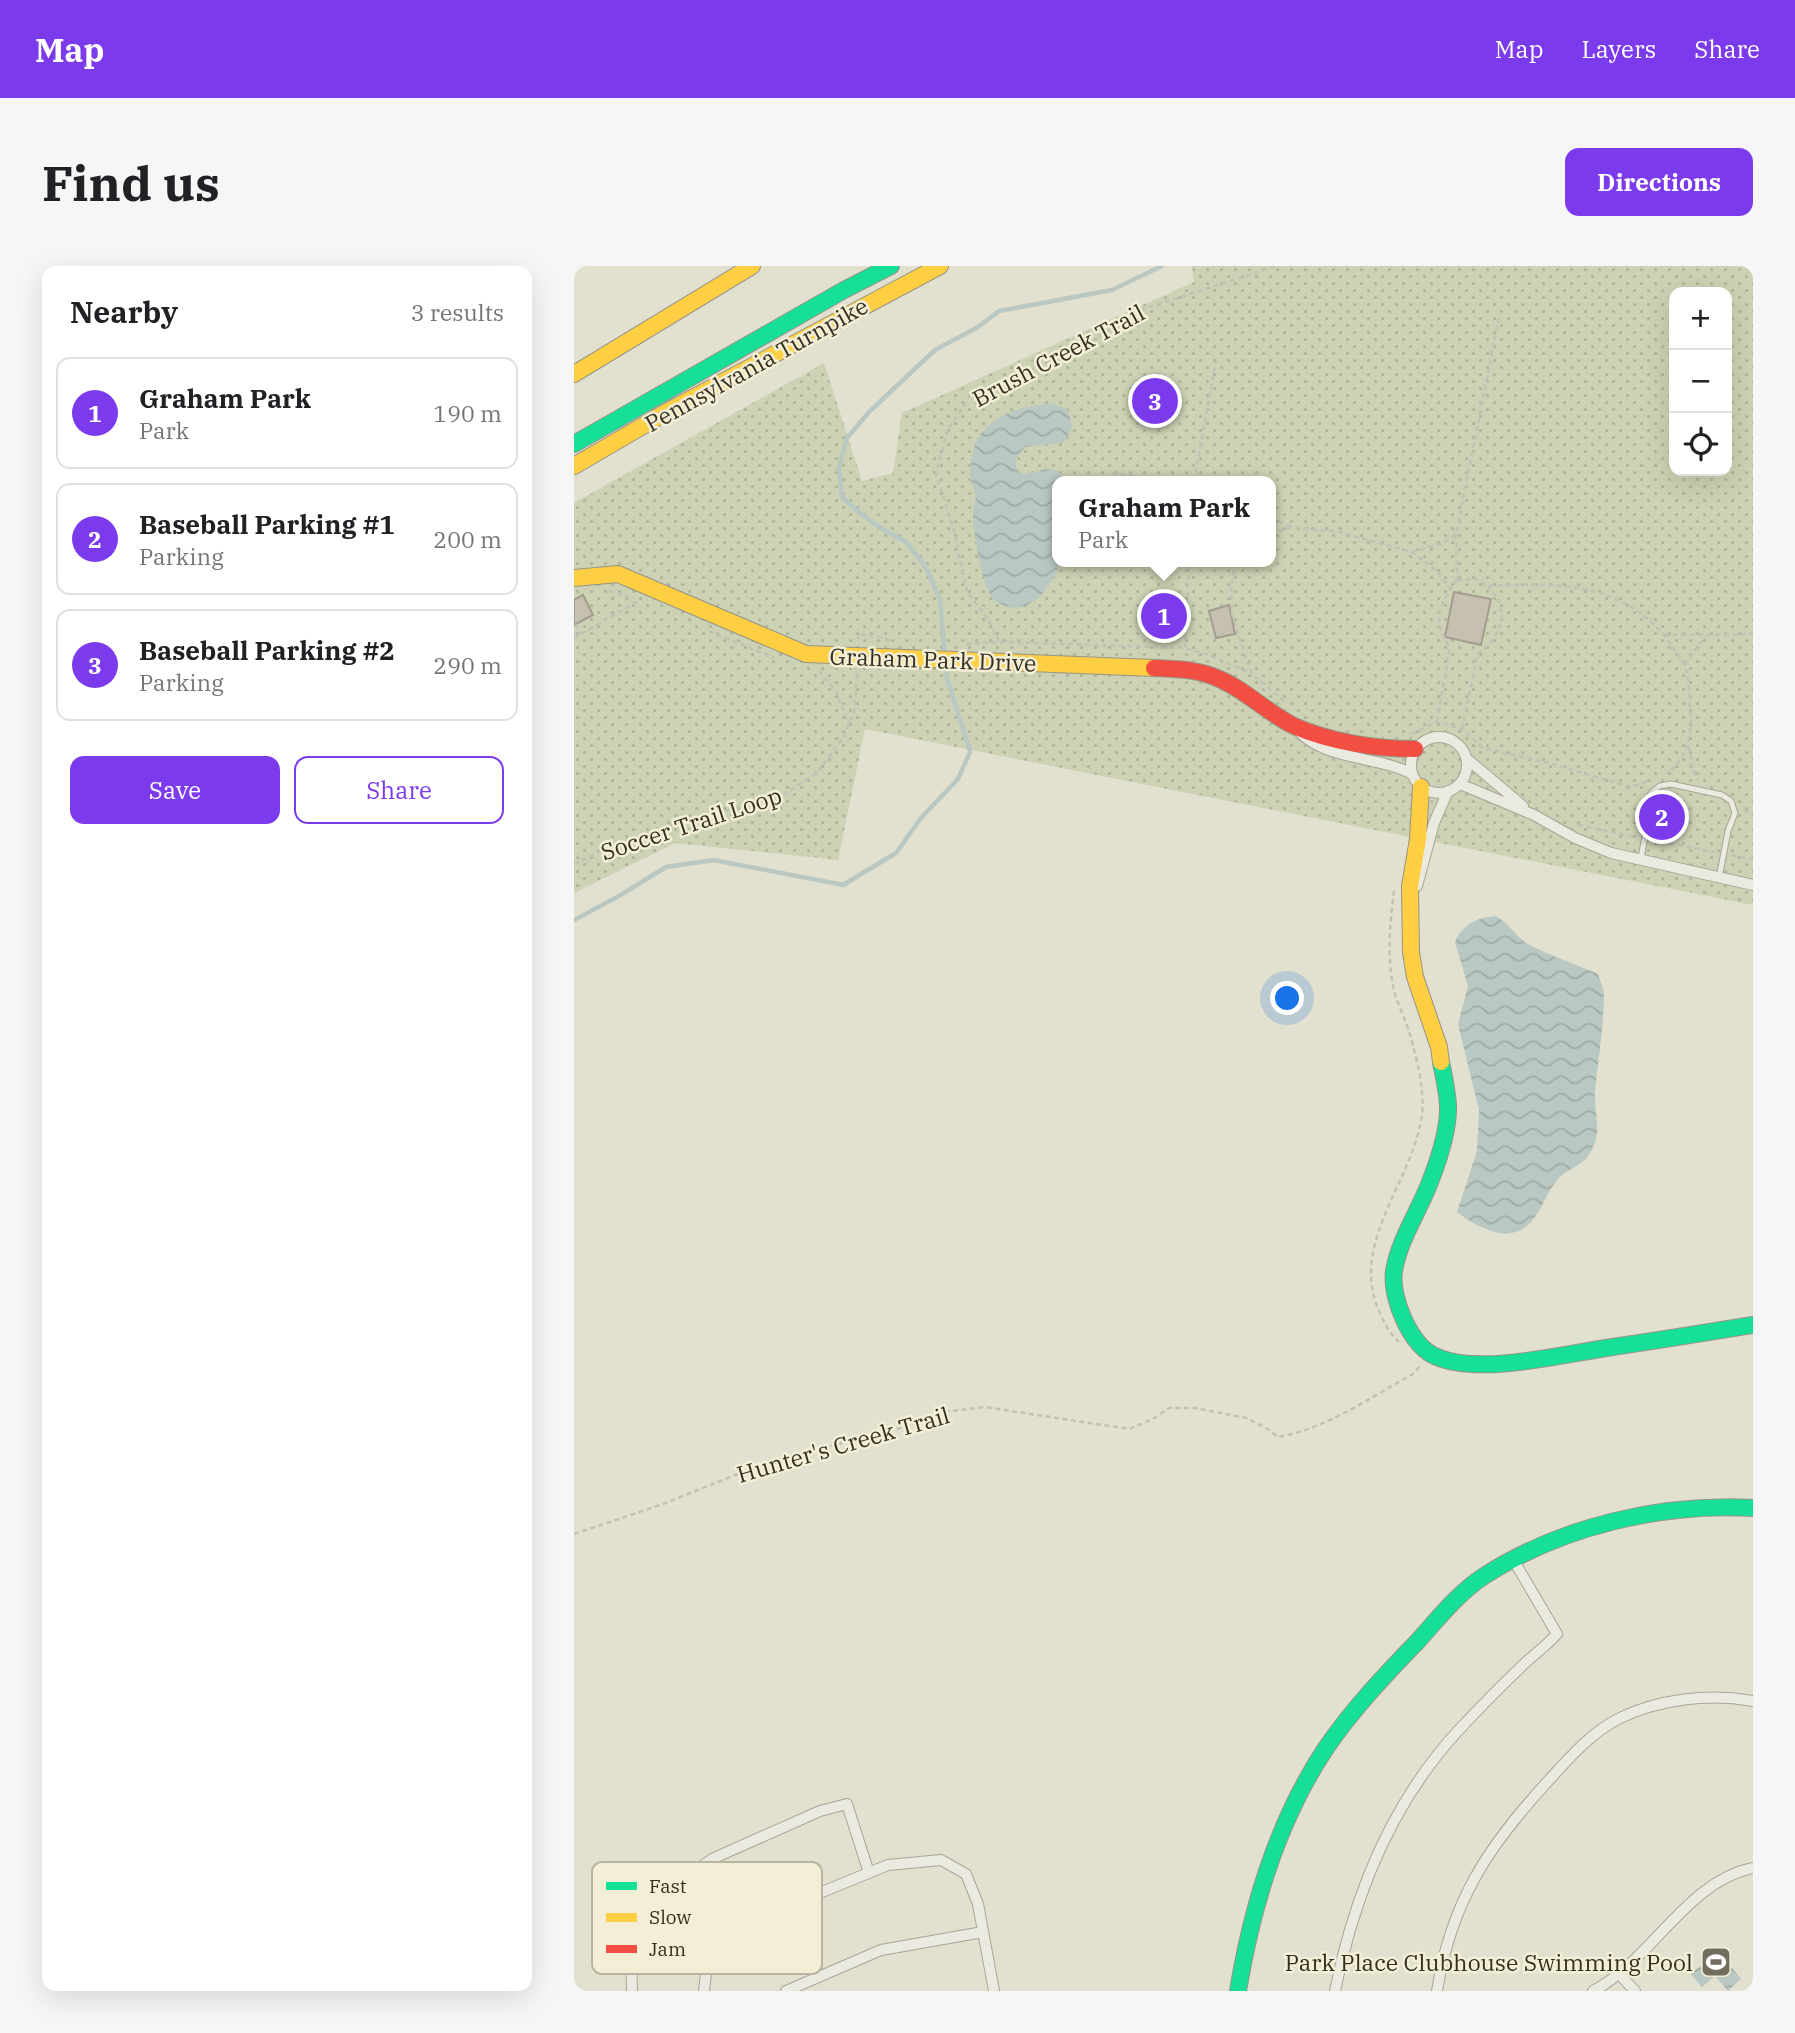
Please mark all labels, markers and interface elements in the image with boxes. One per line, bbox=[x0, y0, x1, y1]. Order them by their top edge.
text: Map bbox=[35, 28, 104, 71]
text: Map bbox=[1495, 33, 1543, 65]
text: Layers bbox=[1581, 33, 1656, 65]
text: Share bbox=[1694, 33, 1760, 65]
button: Directions bbox=[1565, 148, 1753, 216]
text: Find us bbox=[42, 151, 220, 214]
map controls bbox=[1669, 287, 1732, 476]
button: + bbox=[1669, 287, 1732, 350]
street label: Pennsylvania Turnpike bbox=[639, 290, 873, 438]
text: Nearby bbox=[70, 292, 178, 331]
text: 3 results bbox=[411, 297, 504, 327]
street label: Brush Creek Trail bbox=[967, 297, 1149, 413]
button: − bbox=[1669, 350, 1732, 413]
pin: 3 bbox=[1132, 375, 1178, 427]
text: Graham Park bbox=[139, 381, 311, 415]
text: 1 bbox=[88, 398, 102, 428]
text: 190 m bbox=[433, 398, 502, 428]
button: locate bbox=[1669, 413, 1732, 476]
text: Park bbox=[139, 415, 189, 445]
popup bbox=[1052, 476, 1276, 567]
text: Graham Park bbox=[1078, 490, 1250, 524]
text: Baseball Parking #1 bbox=[139, 507, 395, 541]
text: 2 bbox=[88, 524, 102, 554]
text: 200 m bbox=[433, 524, 502, 554]
text: Park bbox=[1078, 524, 1128, 554]
text: Parking bbox=[139, 541, 224, 571]
pin: 1 bbox=[1141, 590, 1187, 642]
text: Baseball Parking #2 bbox=[139, 633, 395, 667]
street label: Graham Park Drive bbox=[829, 640, 1037, 678]
text: 3 bbox=[88, 650, 102, 680]
text: 290 m bbox=[433, 650, 502, 680]
text: Parking bbox=[139, 667, 224, 697]
button: Save bbox=[70, 756, 280, 824]
button: Share bbox=[294, 756, 504, 824]
street label: Soccer Trail Loop bbox=[597, 780, 785, 866]
pin: 2 bbox=[1639, 791, 1685, 843]
your location bbox=[1270, 981, 1304, 1015]
street label: Hunter's Creek Trail bbox=[733, 1399, 953, 1489]
legend bbox=[592, 1862, 822, 1974]
text: Fast bbox=[649, 1874, 687, 1898]
text: Slow bbox=[649, 1905, 691, 1929]
text: Jam bbox=[649, 1937, 686, 1961]
sports icon: Park Place Clubhouse Swimming Pool bbox=[1699, 1945, 1733, 1979]
place label: Park Place Clubhouse Swimming Pool bbox=[1285, 1947, 1693, 1977]

